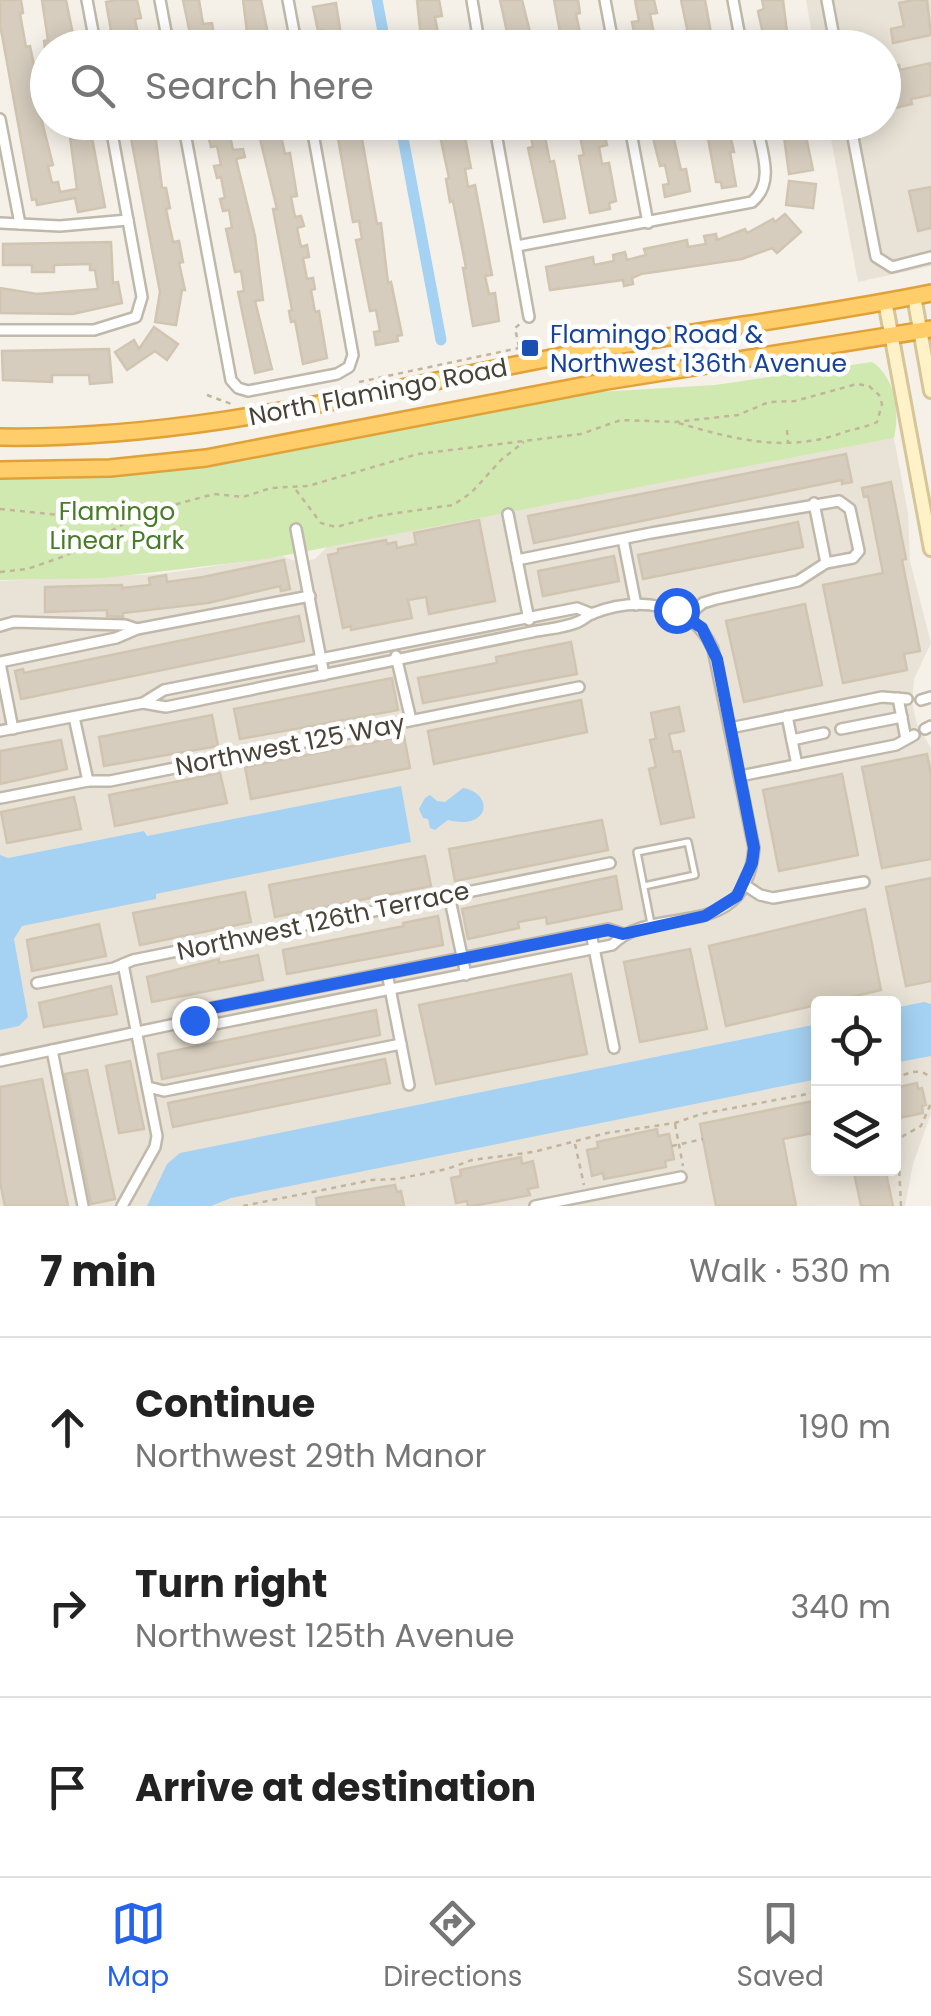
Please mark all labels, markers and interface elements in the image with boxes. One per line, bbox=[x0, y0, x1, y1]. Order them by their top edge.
search box bbox=[30, 30, 901, 140]
icon: search bbox=[65, 58, 120, 113]
text: Search here bbox=[145, 59, 374, 112]
place label: Flamingo Road & Northwest 136th Avenue bbox=[550, 317, 847, 381]
marker: Flamingo Road & Northwest 136th Avenue bbox=[519, 337, 541, 359]
street label: North Flamingo Road bbox=[246, 350, 510, 434]
park label: Flamingo Linear Park bbox=[50, 494, 185, 558]
route start bbox=[654, 588, 700, 634]
street label: Northwest 125 Way bbox=[172, 706, 408, 784]
street label: Northwest 126th Terrace bbox=[174, 873, 472, 969]
map controls bbox=[811, 996, 901, 1176]
button: locate bbox=[811, 996, 901, 1086]
route end bbox=[172, 998, 218, 1044]
button: layers bbox=[811, 1086, 901, 1176]
text: 7 min bbox=[40, 1242, 157, 1301]
text: Walk · 530 m bbox=[689, 1248, 891, 1293]
text: Continue bbox=[135, 1377, 315, 1430]
icon: ahead bbox=[40, 1400, 95, 1455]
text: 190 m bbox=[799, 1404, 891, 1449]
text: Northwest 29th Manor bbox=[135, 1433, 486, 1478]
text: Turn right bbox=[135, 1557, 327, 1610]
icon: right bbox=[40, 1580, 95, 1635]
text: 340 m bbox=[790, 1584, 891, 1629]
text: Northwest 125th Avenue bbox=[135, 1613, 515, 1658]
icon: arrive bbox=[40, 1760, 95, 1815]
text: Arrive at destination bbox=[135, 1761, 536, 1814]
tab: Map bbox=[107, 1896, 169, 1998]
tab: Directions bbox=[383, 1896, 522, 1998]
tab: Saved bbox=[737, 1896, 824, 1998]

